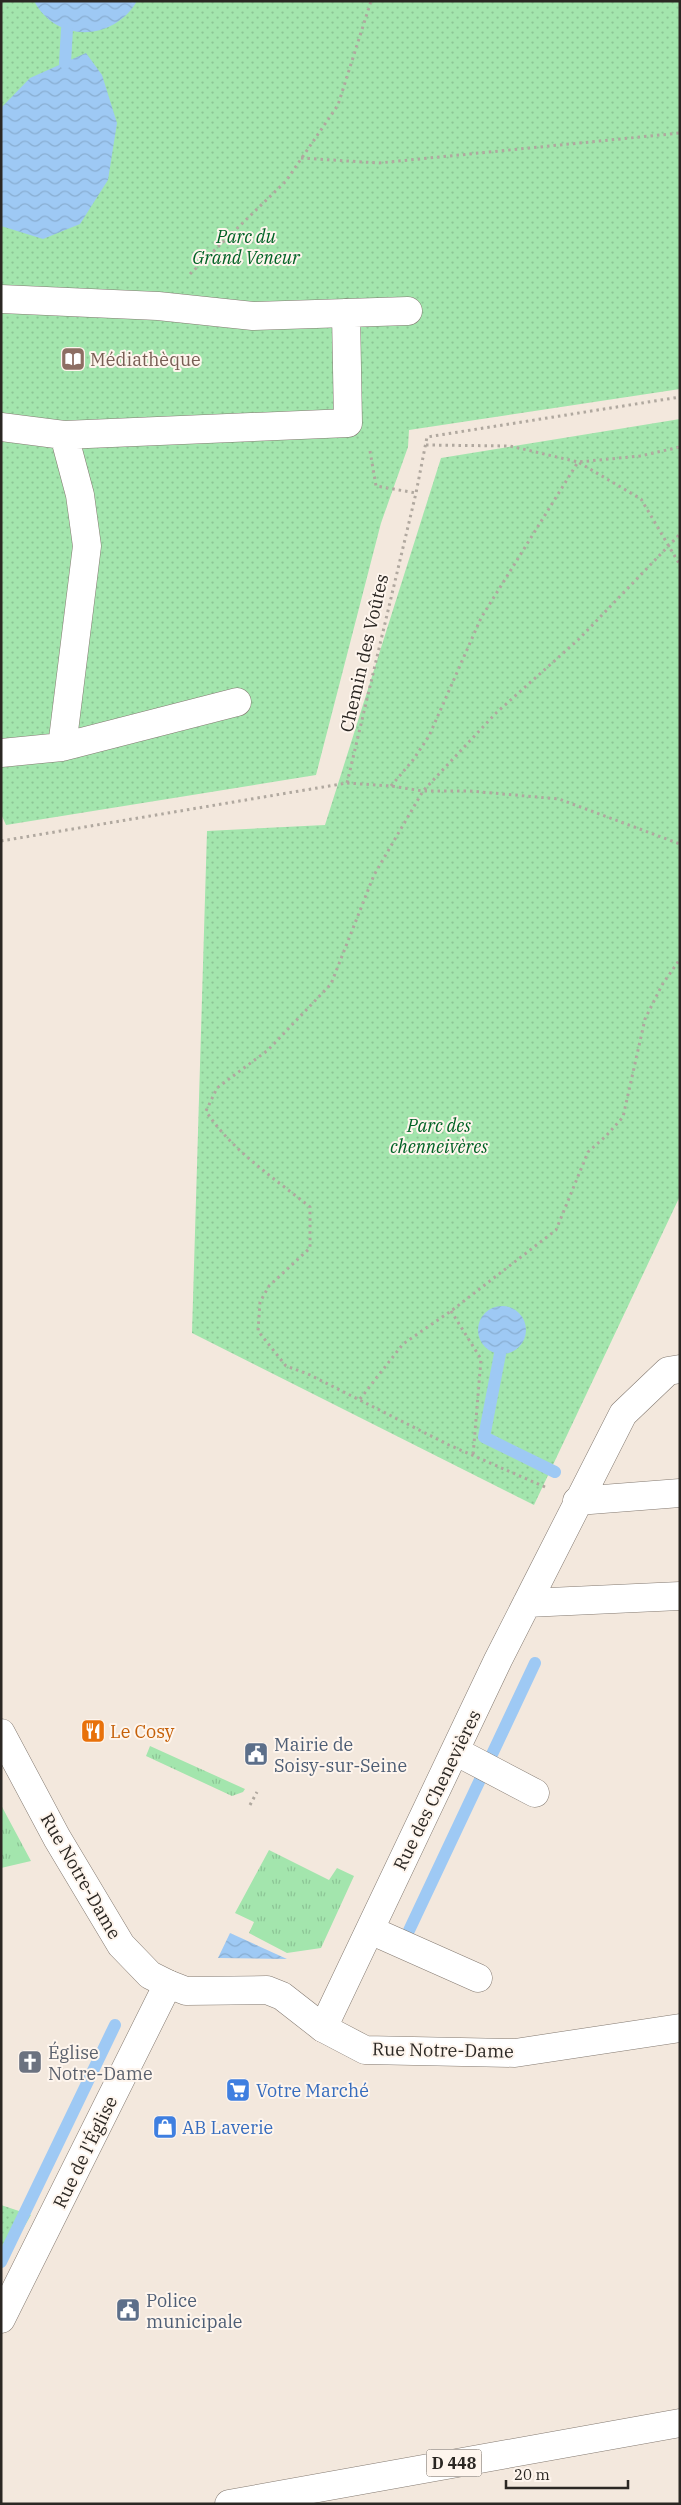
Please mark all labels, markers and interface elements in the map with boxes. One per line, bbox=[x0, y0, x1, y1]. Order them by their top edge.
park label: Parc du Grand Veneur bbox=[192, 225, 301, 269]
library icon: Médiathèque bbox=[60, 346, 86, 372]
place label: Médiathèque bbox=[90, 348, 201, 371]
street label: Chemin des Voûtes bbox=[335, 572, 393, 734]
park label: Parc des chenneivères bbox=[390, 1114, 488, 1158]
street label: Rue des Chenevières bbox=[388, 1706, 486, 1874]
restaurant icon: Le Cosy bbox=[80, 1718, 106, 1744]
place label: Le Cosy bbox=[110, 1720, 175, 1743]
place label: Mairie de Soisy-sur-Seine bbox=[274, 1733, 407, 1777]
public building icon: Mairie de Soisy-sur-Seine bbox=[243, 1741, 269, 1767]
street label: Rue Notre-Dame bbox=[36, 1809, 126, 1943]
street label: Rue Notre-Dame bbox=[372, 2037, 514, 2063]
place label: Église Notre-Dame bbox=[48, 2041, 153, 2085]
church icon: Église Notre-Dame bbox=[17, 2049, 43, 2075]
supermarket icon: Votre Marché bbox=[225, 2077, 251, 2103]
place label: Votre Marché bbox=[256, 2079, 369, 2102]
street label: Rue de l'Église bbox=[48, 2092, 122, 2212]
shop icon: AB Laverie bbox=[152, 2114, 178, 2140]
place label: AB Laverie bbox=[182, 2116, 273, 2139]
place label: Police municipale bbox=[146, 2289, 243, 2333]
public building icon: Police municipale bbox=[115, 2297, 141, 2323]
road number: D 448 bbox=[426, 2450, 482, 2476]
scale bar bbox=[506, 2458, 628, 2490]
text: 20 m bbox=[514, 2465, 550, 2484]

